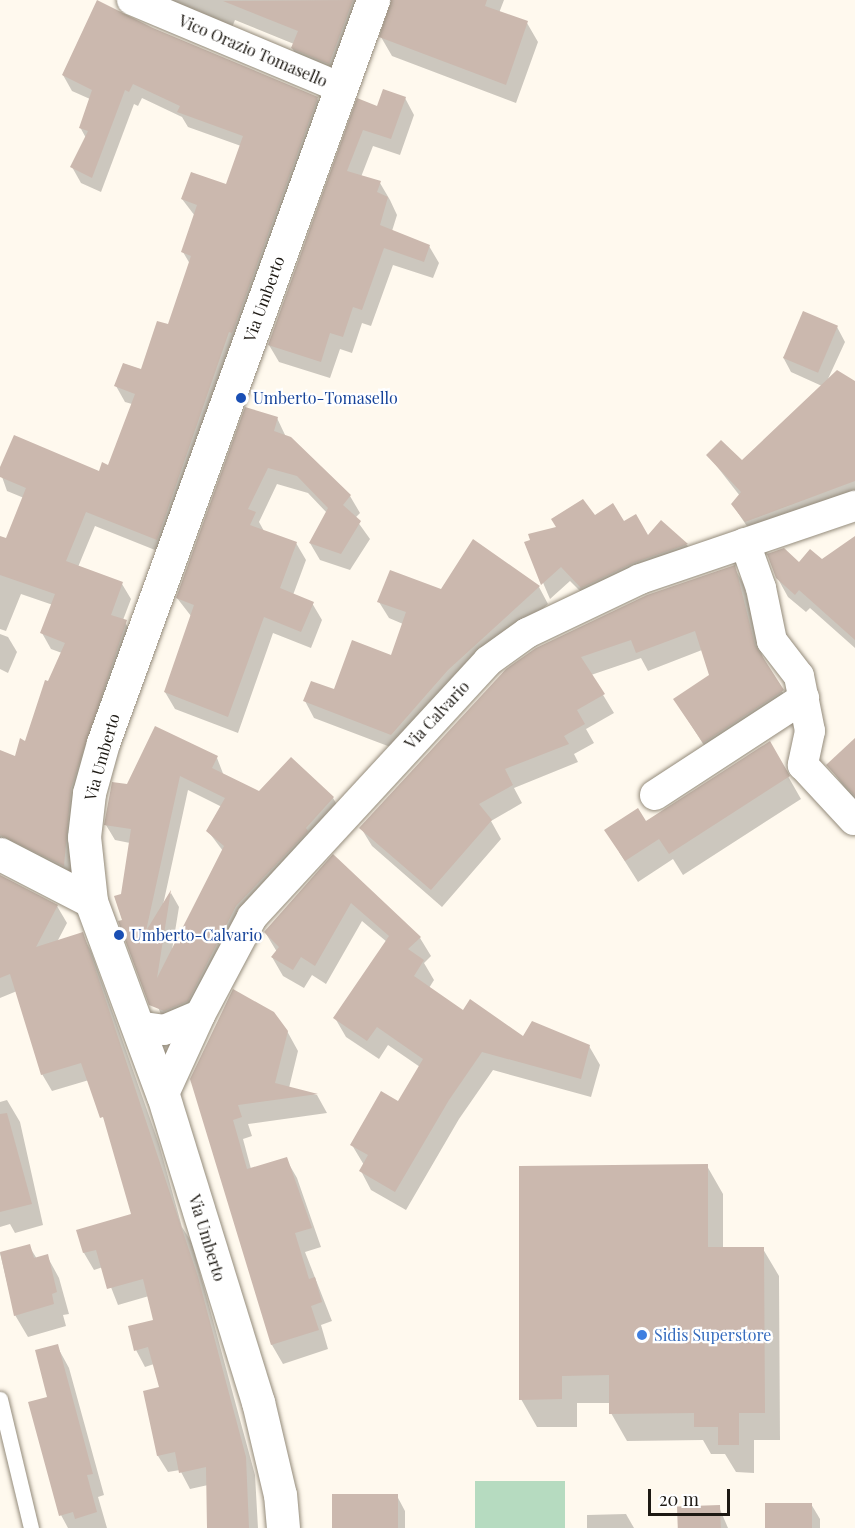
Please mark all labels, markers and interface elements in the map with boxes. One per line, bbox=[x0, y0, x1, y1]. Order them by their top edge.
street label: Vico Orazio Tomasello bbox=[176, 11, 330, 91]
street label: Via Umberto bbox=[240, 254, 288, 344]
place label: Umberto-Tomasello bbox=[253, 388, 398, 408]
marker: Umberto-Tomasello bbox=[234, 391, 248, 405]
street label: Via Calvario bbox=[401, 677, 473, 753]
street label: Via Umberto bbox=[80, 711, 124, 803]
place label: Umberto-Calvario bbox=[131, 925, 262, 945]
marker: Umberto-Calvario bbox=[112, 928, 126, 942]
street label: Via Umberto bbox=[185, 1192, 229, 1284]
place label: Sidis Superstore bbox=[654, 1325, 771, 1345]
marker: Sidis Superstore bbox=[635, 1328, 649, 1342]
scale bar bbox=[651, 1477, 734, 1515]
text: 20 m bbox=[659, 1487, 699, 1511]

